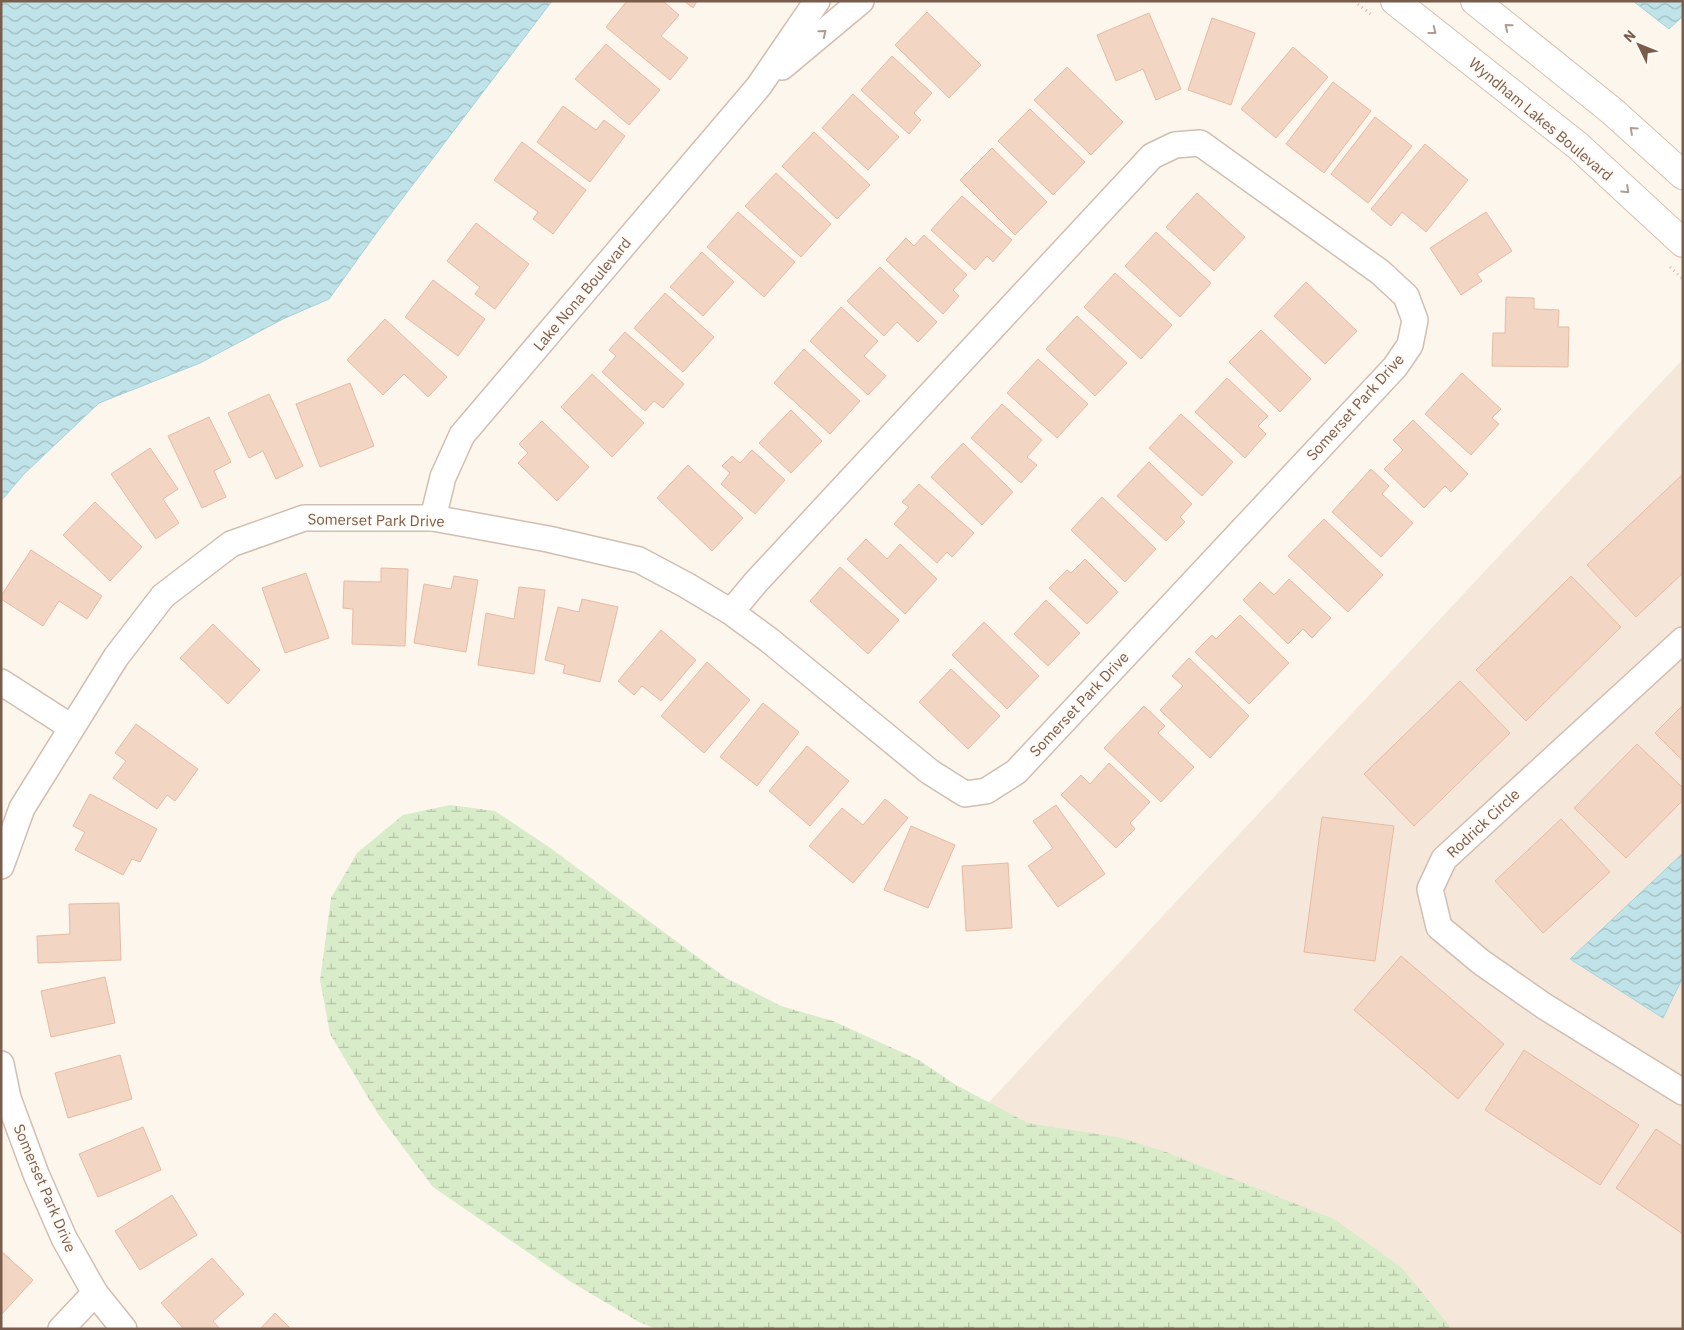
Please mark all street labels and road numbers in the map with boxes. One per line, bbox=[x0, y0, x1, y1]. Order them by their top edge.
street label: Wyndham Lakes Boulevard bbox=[1465, 53, 1617, 185]
street label: Lake Nona Boulevard bbox=[529, 233, 635, 355]
street label: Somerset Park Drive bbox=[1302, 350, 1408, 464]
street label: Somerset Park Drive bbox=[307, 509, 445, 531]
street label: Somerset Park Drive bbox=[1025, 647, 1133, 761]
street label: Rodrick Circle bbox=[1442, 784, 1524, 862]
street label: Somerset Park Drive bbox=[9, 1121, 81, 1255]

